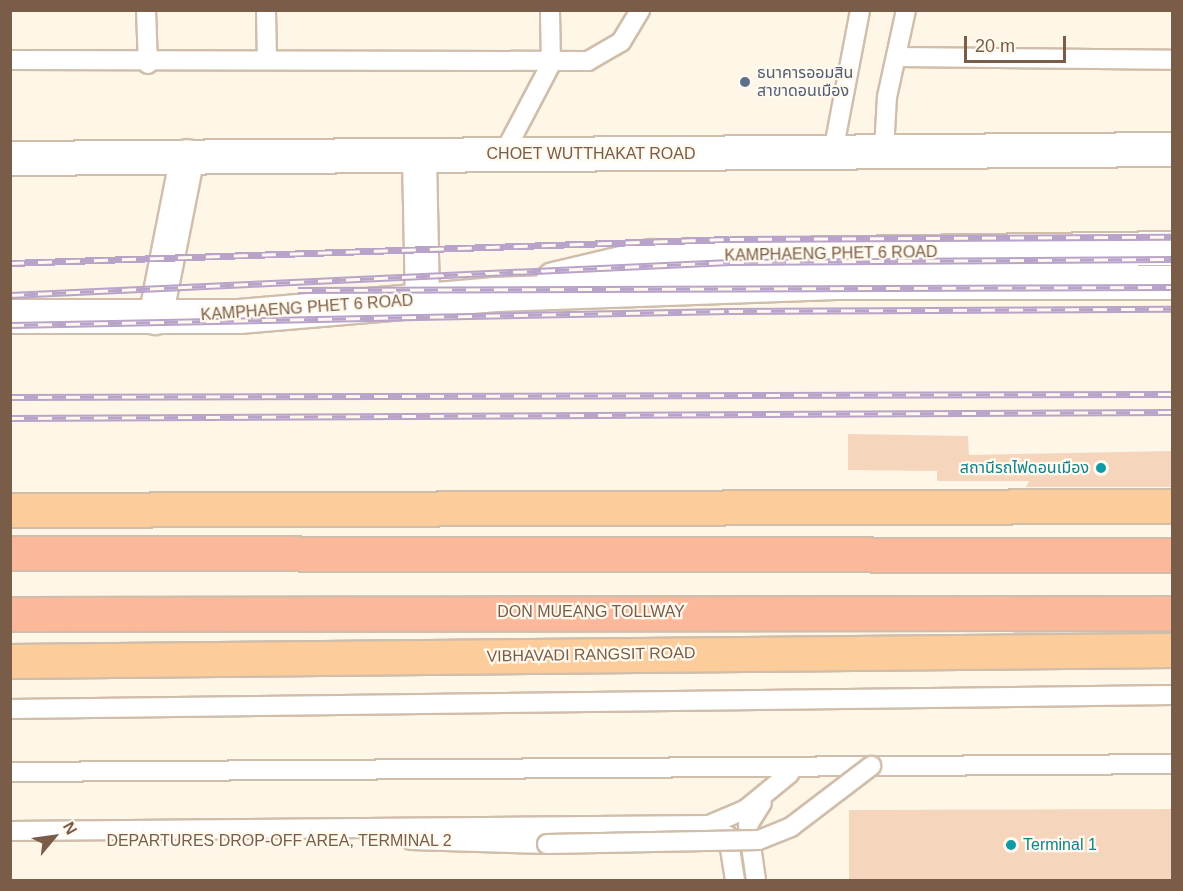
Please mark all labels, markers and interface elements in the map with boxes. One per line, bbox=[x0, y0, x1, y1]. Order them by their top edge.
scale bar bbox=[967, 24, 1069, 62]
text: 20 m bbox=[975, 36, 1015, 56]
place label: ธนาคารออมสิน สาขาดอนเมือง bbox=[757, 63, 853, 101]
marker: ธนาคารออมสิน สาขาดอนเมือง bbox=[738, 75, 752, 89]
street label: CHOET WUTTHAKAT ROAD bbox=[486, 144, 696, 164]
street label: KAMPHAENG PHET 6 ROAD bbox=[724, 243, 938, 265]
street label: KAMPHAENG PHET 6 ROAD bbox=[200, 291, 414, 325]
place label: สถานีรถไฟดอนเมือง bbox=[960, 458, 1089, 478]
marker: สถานีรถไฟดอนเมือง bbox=[1094, 461, 1108, 475]
street label: DON MUEANG TOLLWAY bbox=[497, 602, 685, 622]
street label: VIBHAVADI RANGSIT ROAD bbox=[486, 644, 696, 666]
north arrow bbox=[24, 807, 84, 867]
text: N bbox=[60, 819, 80, 837]
street label: DEPARTURES DROP-OFF AREA, TERMINAL 2 bbox=[105, 831, 453, 851]
place label: Terminal 1 bbox=[1023, 835, 1097, 855]
marker: Terminal 1 bbox=[1004, 838, 1018, 852]

